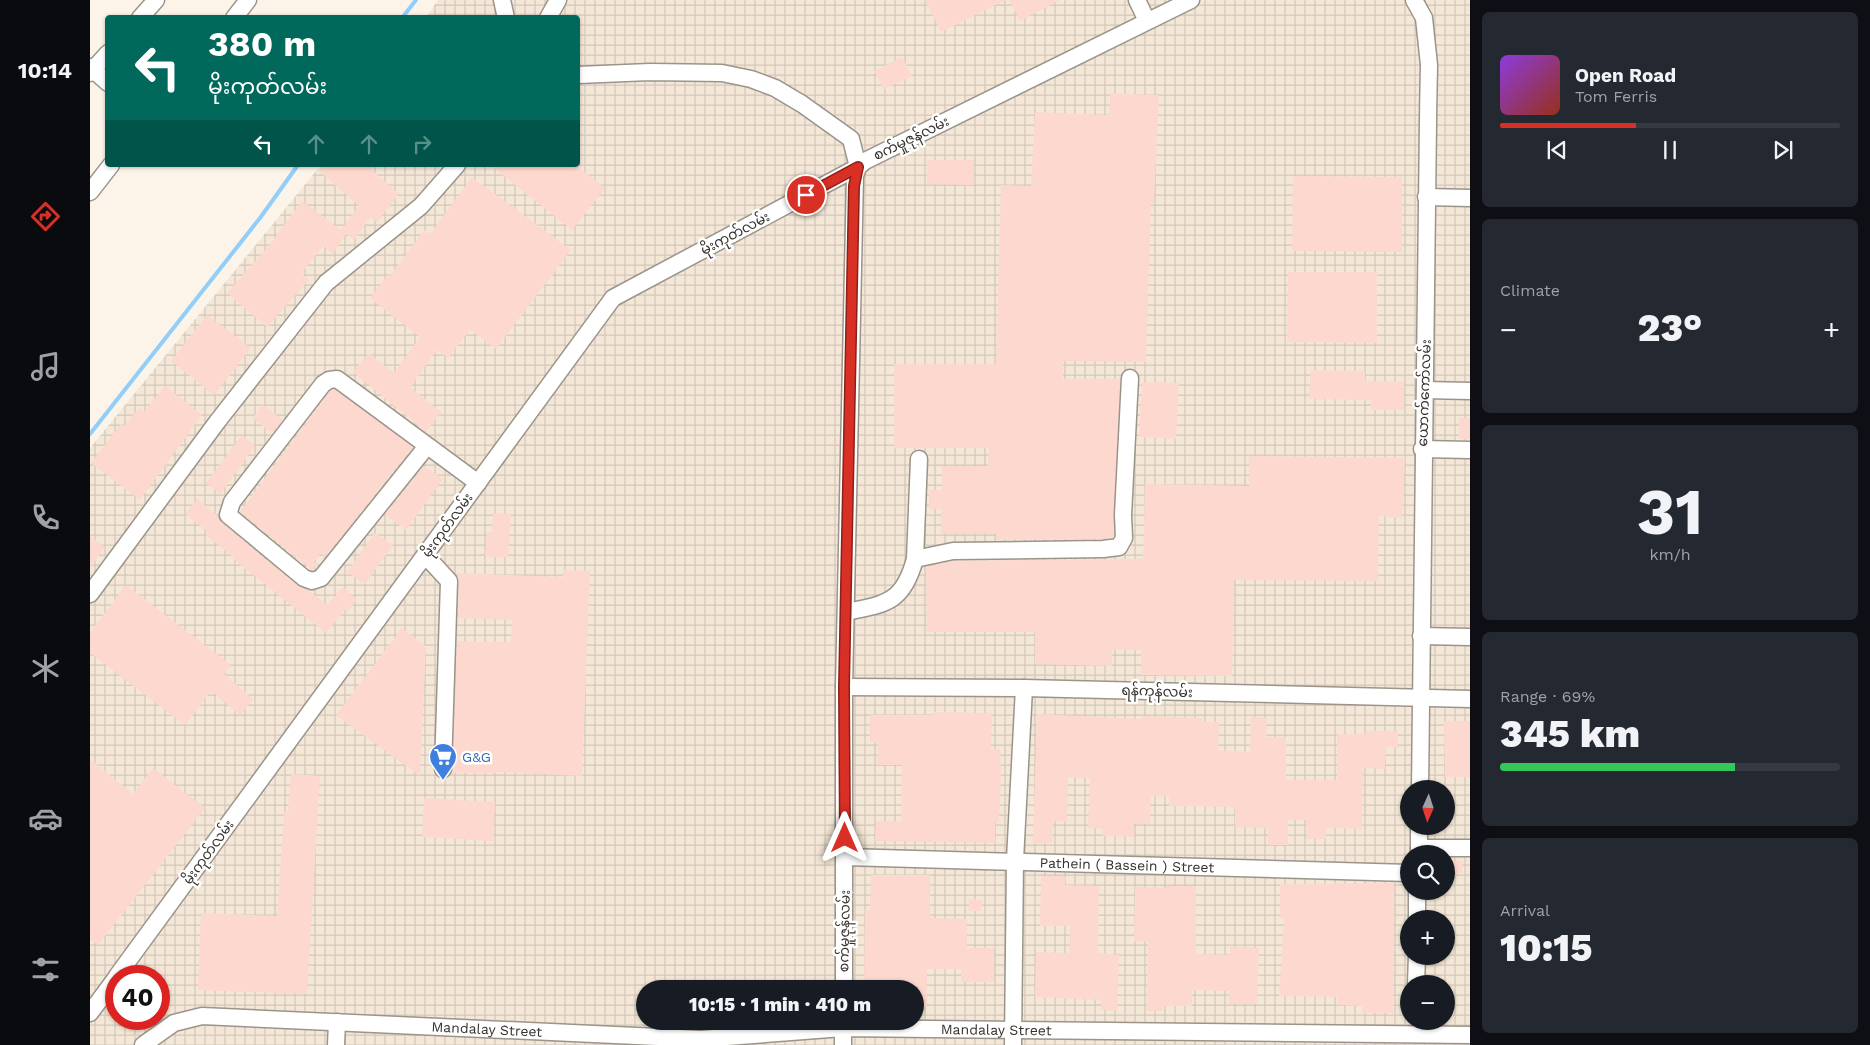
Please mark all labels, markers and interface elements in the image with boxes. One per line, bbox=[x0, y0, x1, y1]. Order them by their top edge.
text: 380 m bbox=[208, 23, 316, 65]
icon: left bbox=[125, 35, 190, 100]
text: 10:14 bbox=[18, 58, 72, 83]
text: Open Road bbox=[1575, 64, 1676, 87]
text: မိုးကုတ်လမ်း bbox=[208, 74, 327, 99]
text: Tom Ferris bbox=[1575, 87, 1657, 106]
street label: စက်မှုဇုန်လမ်း bbox=[870, 111, 953, 167]
icon: left bbox=[249, 130, 277, 158]
icon: ahead bbox=[302, 130, 330, 158]
icon: ahead bbox=[355, 130, 383, 158]
icon: right bbox=[408, 130, 436, 158]
icon: previous bbox=[1543, 136, 1571, 164]
icon: pause bbox=[1656, 136, 1684, 164]
icon: next bbox=[1769, 136, 1797, 164]
pin bbox=[785, 174, 827, 216]
icon: arrive bbox=[792, 181, 820, 209]
icon: directions bbox=[28, 199, 63, 234]
street label: မိုးကုတ်လမ်း bbox=[697, 206, 774, 261]
text: Climate bbox=[1500, 281, 1560, 300]
text: 23° bbox=[1638, 306, 1702, 350]
text: − bbox=[1500, 313, 1517, 346]
text: + bbox=[1823, 313, 1840, 346]
street label: ယောက်ကော်လမ်း bbox=[1412, 339, 1434, 447]
icon: music bbox=[28, 349, 63, 384]
text: 31 bbox=[1637, 474, 1703, 550]
street label: မိုးကုတ်လမ်း bbox=[417, 488, 479, 563]
icon: phone bbox=[28, 500, 63, 535]
text: km/h bbox=[1649, 545, 1691, 564]
icon: climate bbox=[28, 651, 63, 686]
street label: ရန်ကုန်လမ်း bbox=[1121, 680, 1193, 704]
text: Range · 69% bbox=[1500, 687, 1595, 706]
text: 345 km bbox=[1500, 712, 1640, 756]
supermarket icon: G&G bbox=[428, 742, 458, 781]
place label: G&G bbox=[462, 749, 491, 765]
north arrow bbox=[1400, 780, 1455, 835]
map controls bbox=[1400, 780, 1455, 1030]
icon: car bbox=[28, 801, 63, 836]
position arrow bbox=[818, 811, 870, 863]
street label: မိုးကုတ်လမ်း bbox=[178, 815, 240, 890]
button: search bbox=[1400, 845, 1455, 900]
street label: Pathein ( Bassein ) Street bbox=[1039, 855, 1215, 875]
street label: စက်မှုဇုန်လမ်း bbox=[833, 890, 857, 972]
text: Arrival bbox=[1500, 901, 1550, 920]
button: + bbox=[1400, 910, 1455, 965]
text: 10:15 bbox=[1500, 926, 1592, 970]
icon: filters bbox=[28, 952, 63, 987]
speed limit sign: 40 bbox=[105, 965, 170, 1030]
button: − bbox=[1400, 975, 1455, 1030]
text: 10:15 · 1 min · 410 m bbox=[689, 993, 871, 1016]
street label: Mandalay Street bbox=[431, 1019, 543, 1040]
street label: Mandalay Street bbox=[941, 1021, 1052, 1038]

